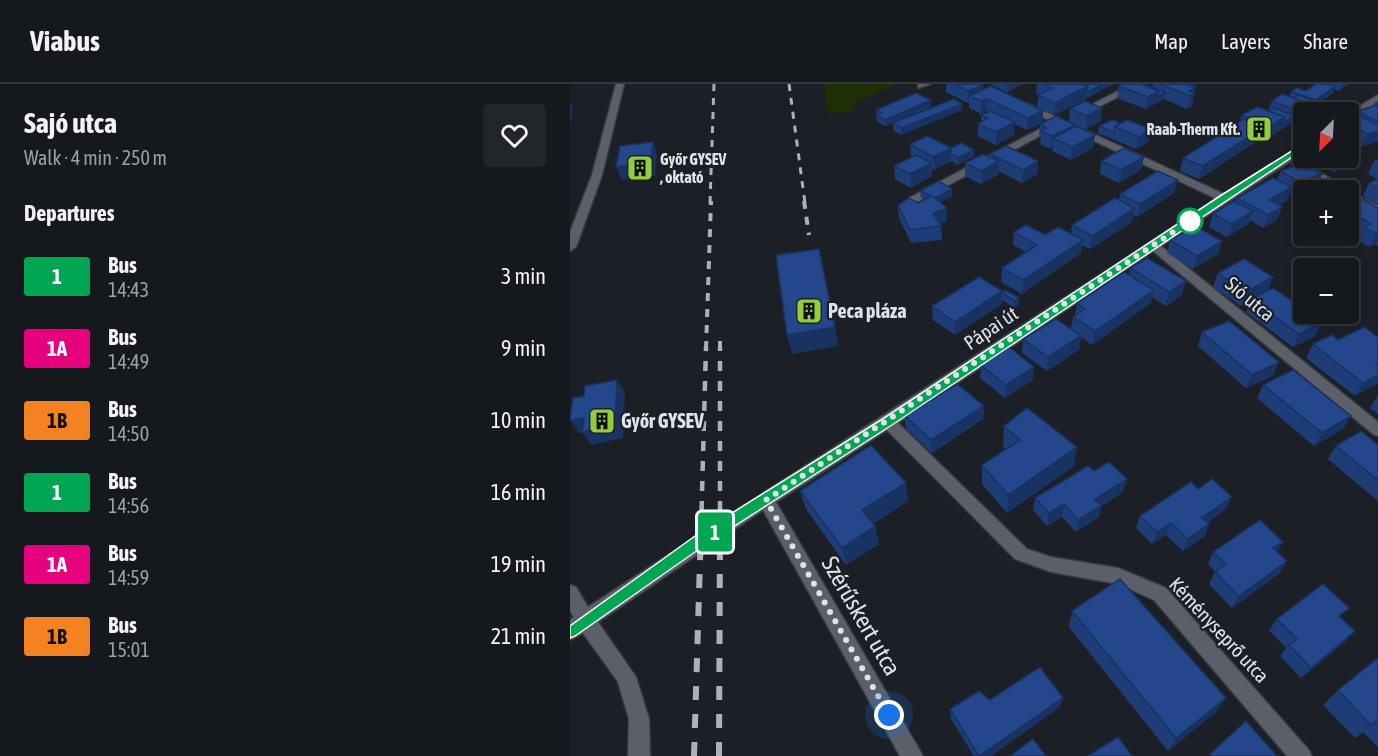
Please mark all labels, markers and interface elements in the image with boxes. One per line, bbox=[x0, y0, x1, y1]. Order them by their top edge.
text: Viabus bbox=[30, 25, 100, 57]
text: Map bbox=[1154, 29, 1188, 53]
text: Layers bbox=[1221, 29, 1271, 53]
text: Share bbox=[1304, 29, 1348, 53]
north arrow bbox=[1293, 102, 1359, 168]
map controls bbox=[1293, 102, 1359, 324]
button: heart bbox=[483, 104, 546, 167]
text: Sajó utca bbox=[24, 107, 117, 139]
building icon: Raab-Therm Kft. bbox=[1244, 114, 1274, 144]
place label: Raab-Therm Kft. bbox=[1146, 120, 1240, 138]
text: Walk · 4 min · 250 m bbox=[24, 146, 167, 169]
place label: Győr GYSEV , oktató bbox=[659, 150, 726, 186]
building icon: Győr GYSEV , oktató bbox=[625, 153, 655, 183]
button: + bbox=[1293, 180, 1359, 246]
text: Departures bbox=[24, 200, 114, 226]
unlabelled marker bbox=[1177, 208, 1203, 234]
text: Bus bbox=[108, 252, 137, 278]
button: − bbox=[1293, 258, 1359, 324]
text: 3 min bbox=[501, 263, 546, 289]
text: 1 bbox=[52, 264, 62, 288]
street label: Sió utca bbox=[1221, 271, 1280, 326]
text: 14:43 bbox=[108, 278, 149, 301]
building icon: Peca pláza bbox=[794, 296, 824, 326]
place label: Peca pláza bbox=[828, 299, 907, 322]
street label: Pápai út bbox=[959, 301, 1022, 354]
text: Bus bbox=[108, 324, 137, 350]
text: 9 min bbox=[501, 335, 546, 361]
text: 1A bbox=[47, 336, 67, 360]
text: 14:49 bbox=[108, 350, 149, 373]
text: Bus bbox=[108, 396, 137, 422]
building icon: Győr GYSEV bbox=[587, 406, 617, 436]
text: 10 min bbox=[491, 407, 546, 433]
text: 1B bbox=[47, 408, 67, 432]
place label: Győr GYSEV bbox=[621, 409, 704, 432]
text: 14:50 bbox=[108, 422, 149, 445]
text: Bus bbox=[108, 468, 137, 494]
text: 16 min bbox=[491, 479, 546, 505]
text: 1 bbox=[52, 480, 62, 504]
text: 14:56 bbox=[108, 494, 149, 517]
line badge: 1 bbox=[696, 512, 734, 552]
text: 1 bbox=[710, 520, 720, 544]
text: Bus bbox=[108, 540, 137, 566]
text: 19 min bbox=[491, 551, 546, 577]
street label: Szérűskert utca bbox=[817, 551, 906, 680]
text: 1A bbox=[47, 552, 67, 576]
text: 14:59 bbox=[108, 566, 149, 589]
street label: Kéményseprő utca bbox=[1165, 572, 1274, 687]
text: Bus bbox=[108, 612, 137, 638]
text: 21 min bbox=[491, 623, 546, 649]
text: 1B bbox=[47, 624, 67, 648]
text: 15:01 bbox=[108, 638, 150, 661]
your location bbox=[874, 700, 904, 730]

